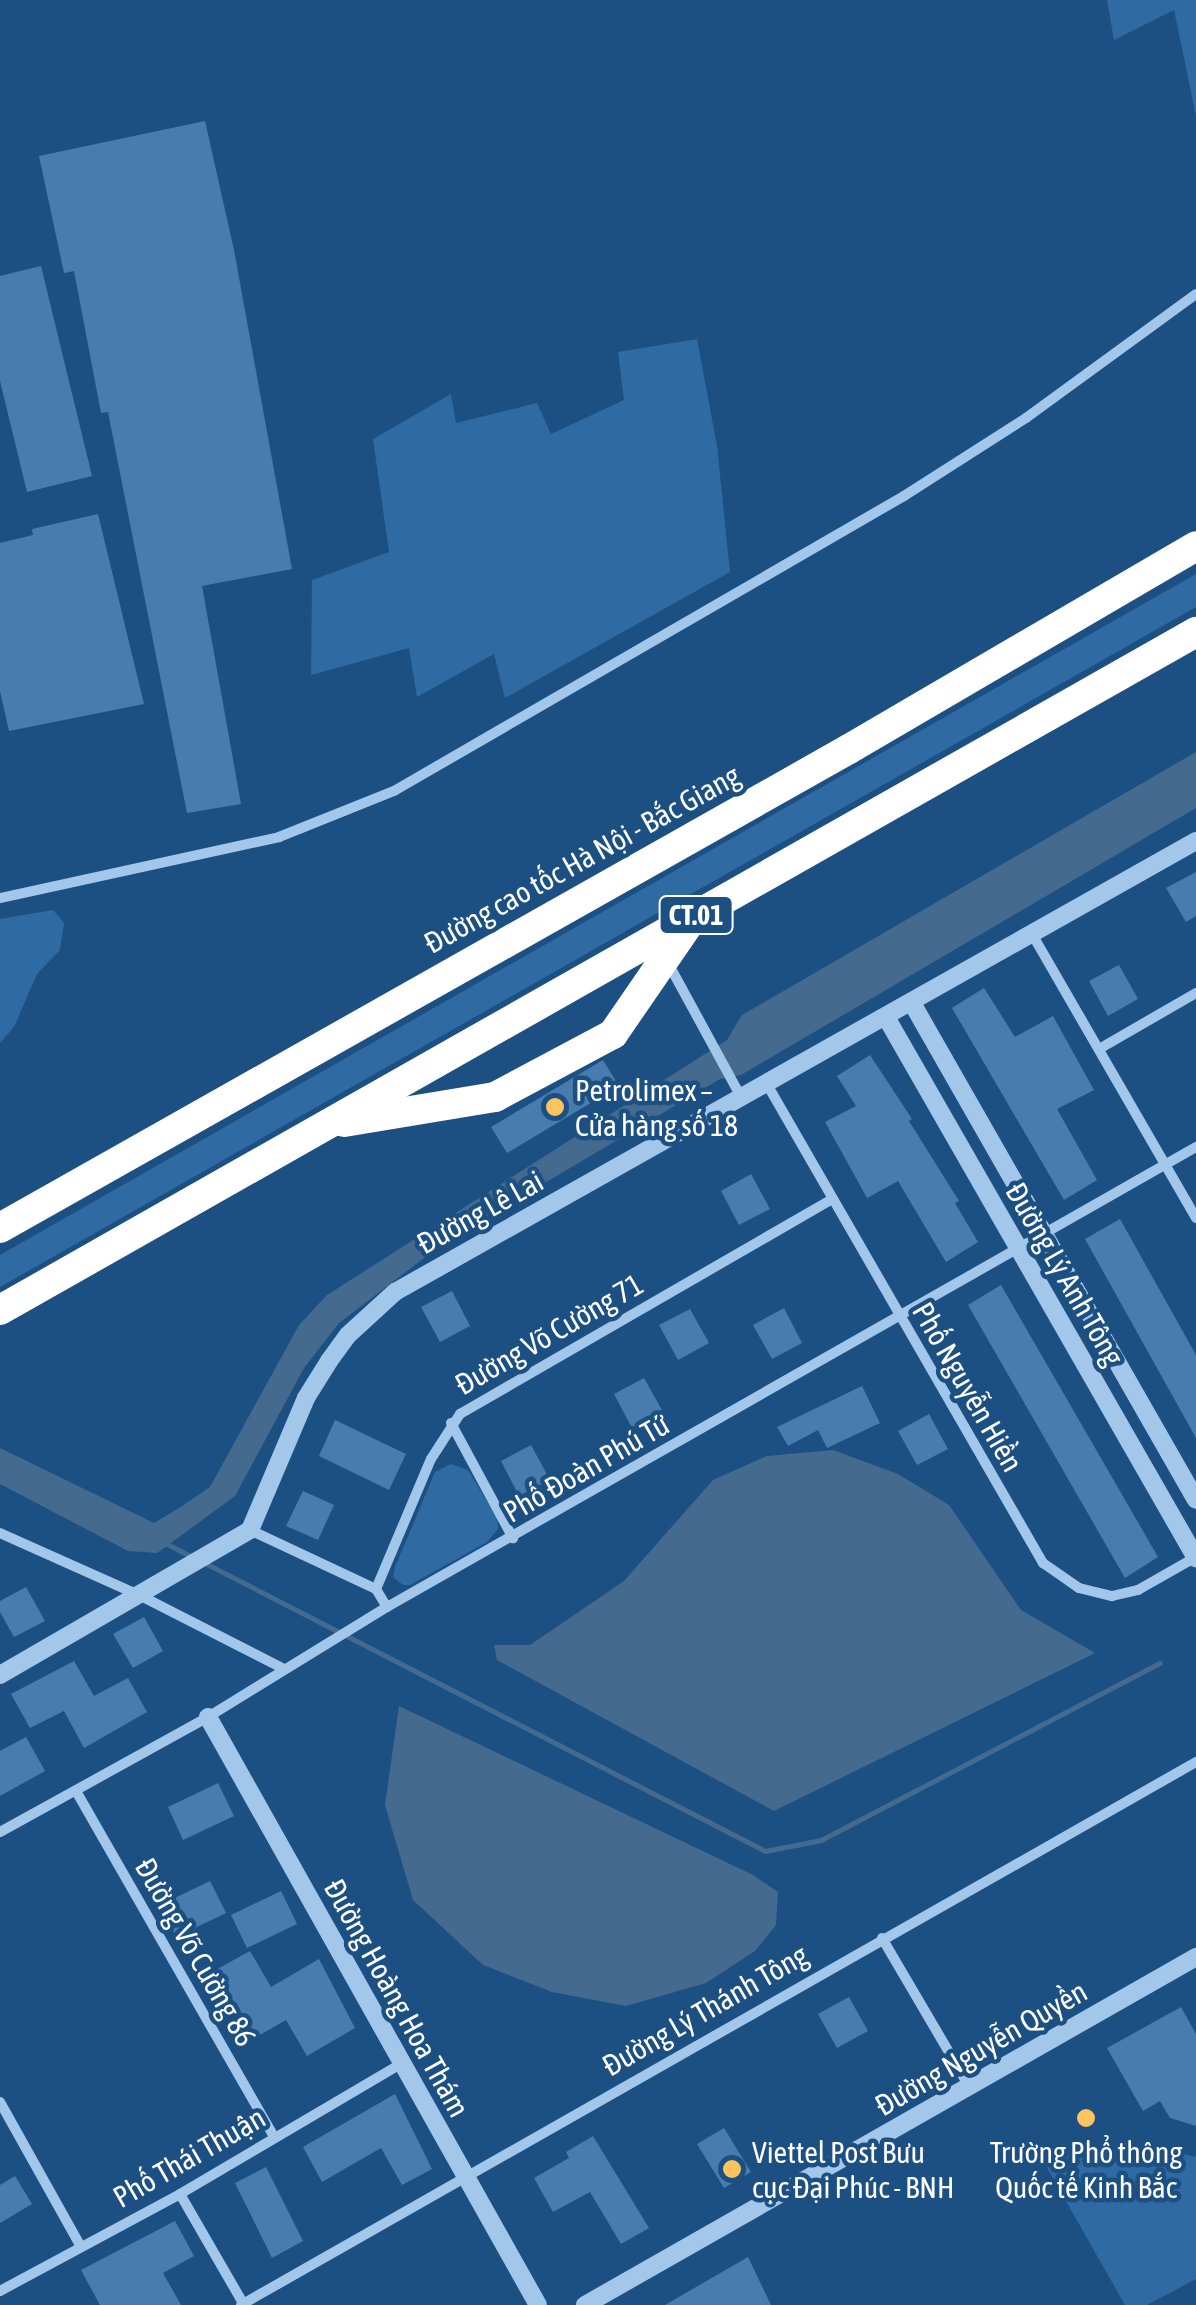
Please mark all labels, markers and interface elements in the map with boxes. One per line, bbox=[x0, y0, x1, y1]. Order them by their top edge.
street label: Đường cao tốc Hà Nội - Bắc Giang bbox=[418, 757, 746, 961]
road number: CT.01 bbox=[658, 892, 734, 938]
place label: Petrolimex – Cửa hàng số 18 bbox=[575, 1072, 738, 1142]
marker: Petrolimex – Cửa hàng số 18 bbox=[544, 1096, 566, 1118]
street label: Đường Lê Lai bbox=[411, 1163, 549, 1261]
street label: Đường Lý Anh Tông bbox=[998, 1176, 1132, 1372]
street label: Đường Võ Cường 71 bbox=[449, 1266, 649, 1402]
street label: Phố Nguyễn Hiền bbox=[905, 1296, 1031, 1478]
street label: Phố Đoàn Phú Tứ bbox=[497, 1406, 675, 1530]
street label: Đường Võ Cường 86 bbox=[128, 1852, 264, 2052]
street label: Đường Hoàng Hoa Thám bbox=[317, 1873, 477, 2123]
street label: Đường Lý Thánh Tông bbox=[596, 1937, 814, 2083]
street label: Đường Nguyễn Quyền bbox=[869, 1973, 1093, 2123]
street label: Phố Thái Thuận bbox=[107, 2099, 271, 2215]
marker: Trường Phổ thông Quốc tế Kinh Bắc bbox=[1075, 2107, 1097, 2129]
place label: Viettel Post Bưu cục Đại Phúc - BNH bbox=[752, 2134, 954, 2204]
place label: Trường Phổ thông Quốc tế Kinh Bắc bbox=[990, 2134, 1182, 2204]
marker: Viettel Post Bưu cục Đại Phúc - BNH bbox=[721, 2158, 743, 2180]

